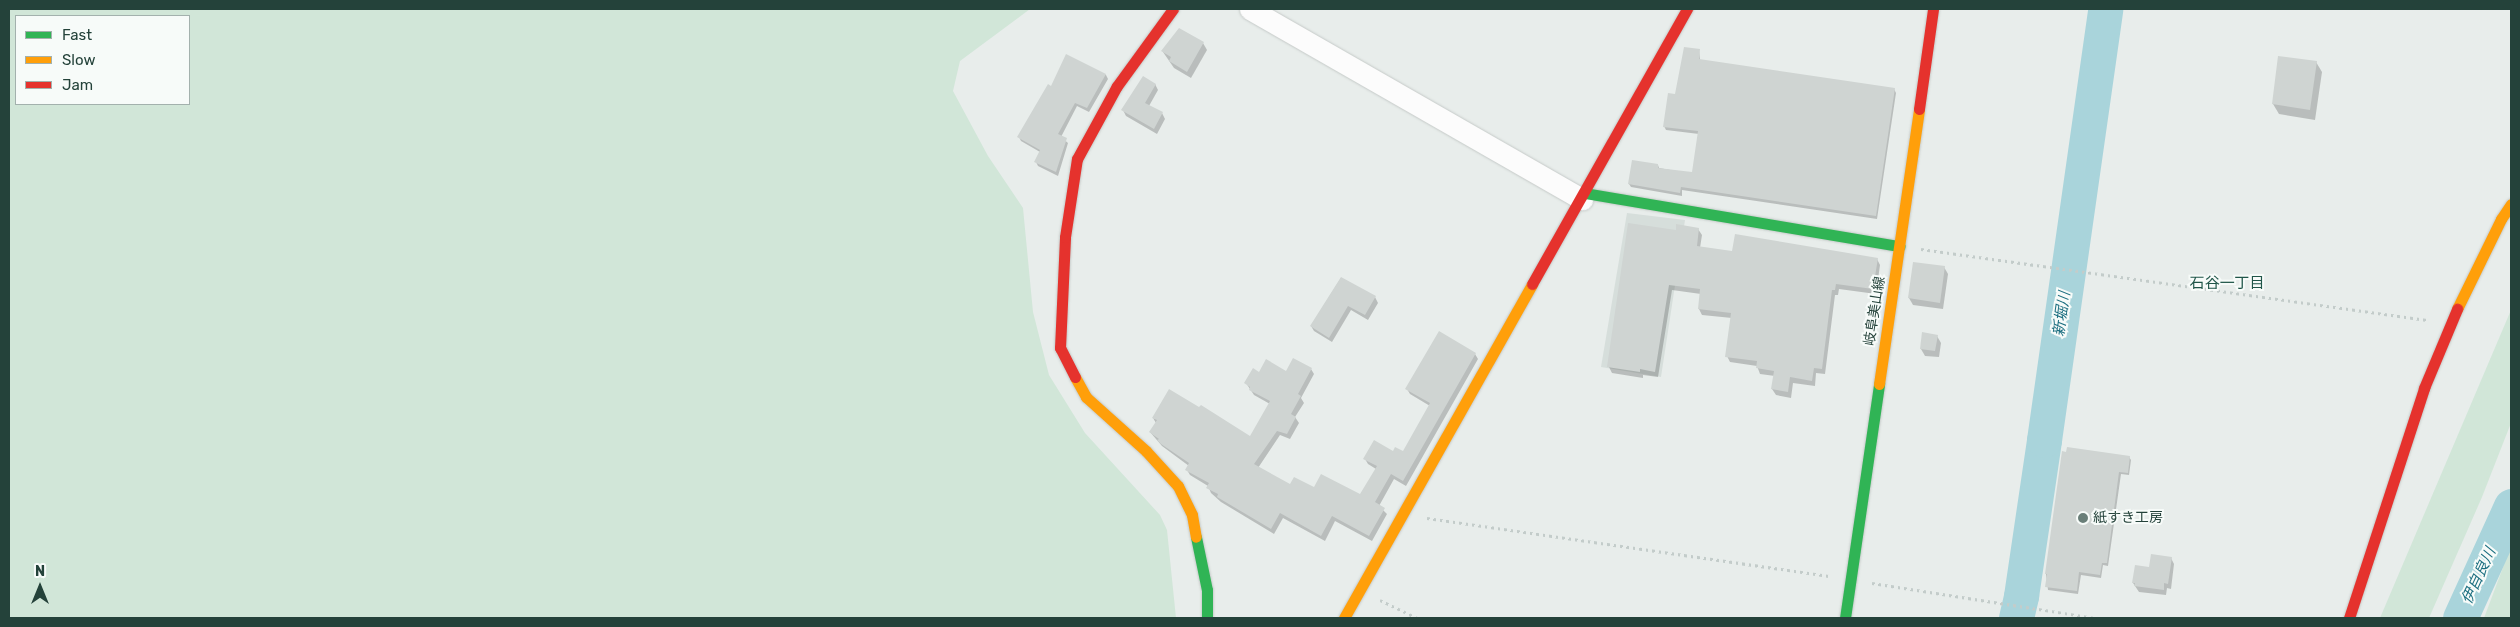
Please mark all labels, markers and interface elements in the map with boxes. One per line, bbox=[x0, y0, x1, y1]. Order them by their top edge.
legend bbox=[15, 15, 190, 105]
text: Fast bbox=[62, 26, 92, 44]
text: Slow bbox=[62, 51, 95, 69]
text: Jam bbox=[62, 76, 93, 94]
street label: 岐阜美山線 bbox=[1861, 275, 1889, 347]
district label: 石谷一丁目 bbox=[2190, 275, 2264, 293]
water label: 新堀川 bbox=[2050, 290, 2074, 338]
place label: 紙すき工房 bbox=[2093, 510, 2163, 526]
marker: 紙すき工房 bbox=[2077, 512, 2089, 524]
water label: 伊自良川 bbox=[2458, 545, 2500, 607]
north arrow bbox=[15, 562, 65, 612]
text: N bbox=[35, 563, 45, 580]

